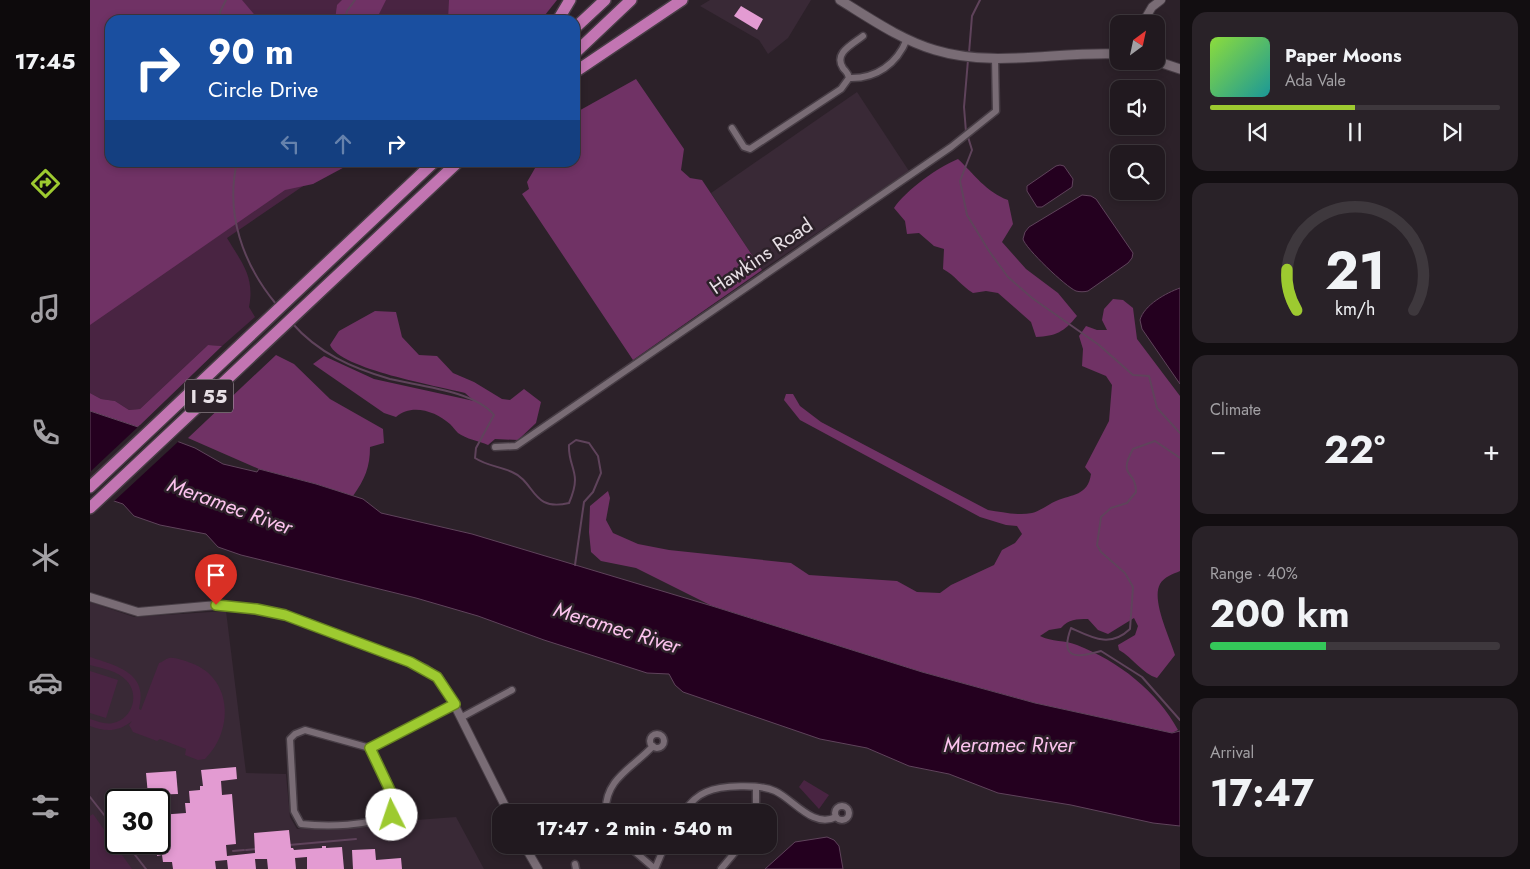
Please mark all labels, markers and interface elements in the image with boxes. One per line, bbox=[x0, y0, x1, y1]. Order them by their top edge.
north arrow bbox=[1110, 15, 1165, 70]
map controls bbox=[1110, 15, 1165, 200]
text: 90 m bbox=[208, 27, 294, 77]
icon: right bbox=[125, 35, 190, 100]
text: Paper Moons bbox=[1285, 42, 1402, 69]
text: 17:45 bbox=[14, 45, 76, 77]
text: Ada Vale bbox=[1285, 69, 1346, 92]
text: Circle Drive bbox=[208, 73, 318, 105]
button: sound bbox=[1110, 80, 1165, 135]
icon: previous bbox=[1244, 118, 1272, 146]
icon: pause bbox=[1341, 118, 1369, 146]
icon: next bbox=[1438, 118, 1466, 146]
icon: left bbox=[276, 130, 304, 158]
icon: ahead bbox=[329, 130, 357, 158]
icon: right bbox=[382, 130, 410, 158]
button: search bbox=[1110, 145, 1165, 200]
icon: directions bbox=[28, 166, 63, 201]
street label: Hawkins Road bbox=[704, 211, 819, 302]
text: 21 bbox=[1325, 233, 1385, 309]
icon: music bbox=[28, 291, 63, 326]
text: km/h bbox=[1335, 296, 1375, 322]
road number: I 55 bbox=[185, 380, 233, 412]
text: Climate bbox=[1210, 398, 1261, 421]
icon: phone bbox=[28, 415, 63, 450]
text: 22° bbox=[1324, 422, 1385, 477]
text: − bbox=[1210, 430, 1227, 471]
text: + bbox=[1483, 430, 1500, 471]
water label: Meramec River bbox=[163, 470, 298, 543]
icon: climate bbox=[28, 540, 63, 575]
pin bbox=[195, 554, 237, 605]
icon: arrive bbox=[202, 561, 230, 589]
text: Range · 40% bbox=[1210, 562, 1298, 585]
text: 200 km bbox=[1210, 586, 1350, 641]
water label: Meramec River bbox=[550, 595, 685, 662]
icon: car bbox=[28, 665, 63, 700]
water label: Meramec River bbox=[944, 730, 1075, 760]
text: Arrival bbox=[1210, 741, 1254, 764]
text: 17:47 bbox=[1210, 765, 1314, 820]
position arrow bbox=[365, 788, 417, 840]
icon: filters bbox=[28, 789, 63, 824]
speed limit sign: 30 bbox=[105, 789, 170, 854]
text: 17:47 · 2 min · 540 m bbox=[536, 815, 733, 842]

